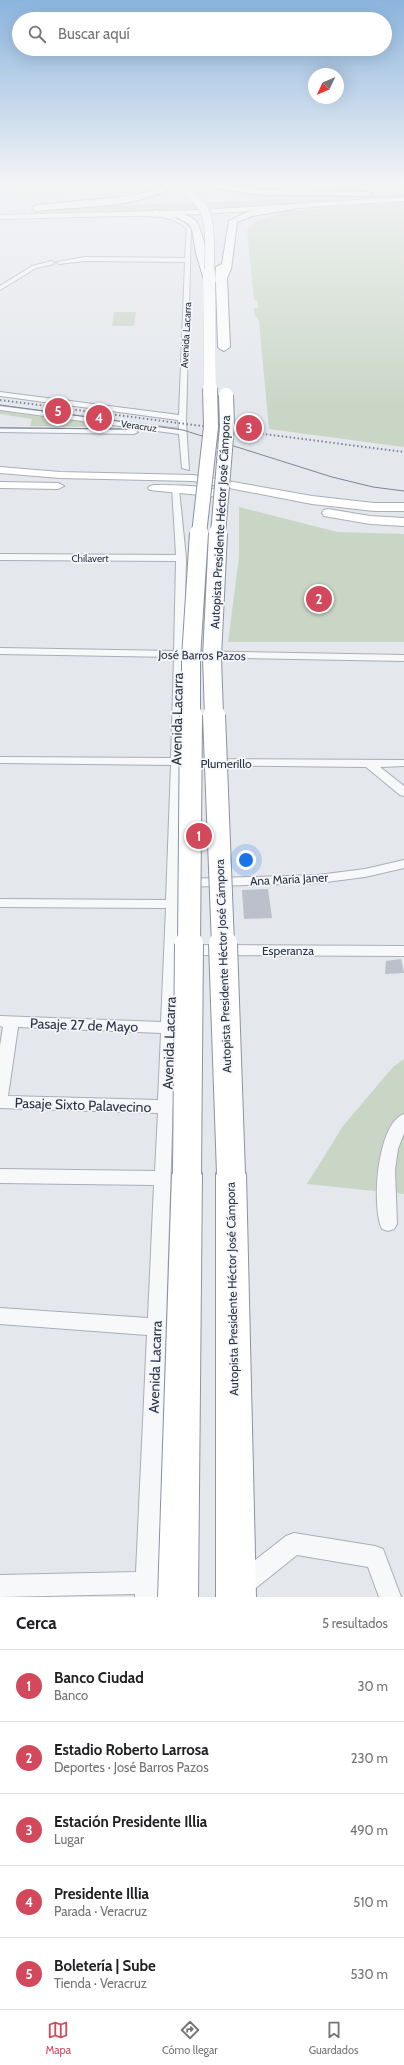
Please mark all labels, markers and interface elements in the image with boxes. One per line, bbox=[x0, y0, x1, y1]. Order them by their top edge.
search box bbox=[12, 12, 392, 56]
icon: search bbox=[26, 23, 48, 45]
text: Buscar aquí bbox=[58, 25, 130, 43]
north arrow bbox=[308, 68, 344, 104]
street label: Avenida Lacarra bbox=[178, 301, 194, 368]
pin: 5 bbox=[45, 396, 71, 426]
pin: 4 bbox=[86, 403, 112, 433]
pin: 3 bbox=[236, 413, 262, 443]
street label: Autopista Presidente Héctor José Cámpora bbox=[207, 415, 233, 629]
street label: Veracruz bbox=[120, 417, 158, 435]
street label: Chilavert bbox=[71, 552, 109, 565]
pin: 2 bbox=[306, 584, 332, 614]
street label: José Barros Pazos bbox=[157, 647, 246, 663]
street label: Avenida Lacarra bbox=[167, 672, 187, 766]
street label: Plumerillo bbox=[200, 756, 252, 771]
pin: 1 bbox=[186, 821, 212, 851]
your location bbox=[236, 850, 256, 870]
street label: Autopista Presidente Héctor José Cámpora bbox=[212, 859, 234, 1073]
street label: Ana María Janer bbox=[250, 869, 329, 889]
street label: Esperanza bbox=[262, 943, 314, 958]
street label: Avenida Lacarra bbox=[158, 996, 180, 1090]
street label: Pasaje 27 de Mayo bbox=[30, 1014, 139, 1036]
street label: Pasaje Sixto Palavecino bbox=[14, 1094, 152, 1116]
street label: Autopista Presidente Héctor José Cámpora bbox=[223, 1182, 241, 1396]
street label: Avenida Lacarra bbox=[144, 1320, 166, 1414]
text: Cerca bbox=[16, 1613, 57, 1633]
text: 5 resultados bbox=[322, 1615, 388, 1631]
text: Banco Ciudad bbox=[54, 1669, 144, 1687]
text: 1 bbox=[27, 1678, 31, 1694]
text: 30 m bbox=[358, 1678, 388, 1694]
text: Banco bbox=[54, 1687, 88, 1703]
text: Estadio Roberto Larrosa bbox=[54, 1741, 209, 1759]
text: 2 bbox=[26, 1750, 32, 1766]
text: 230 m bbox=[351, 1750, 388, 1766]
text: Deportes · José Barros Pazos bbox=[54, 1759, 209, 1775]
text: Estación Presidente Illia bbox=[54, 1813, 207, 1831]
text: 3 bbox=[25, 1822, 33, 1838]
text: 490 m bbox=[350, 1822, 388, 1838]
text: Lugar bbox=[54, 1831, 84, 1847]
text: Presidente Illia bbox=[54, 1885, 149, 1903]
text: 4 bbox=[25, 1894, 33, 1910]
text: 510 m bbox=[353, 1894, 388, 1910]
text: Parada · Veracruz bbox=[54, 1903, 147, 1919]
text: Boletería | Sube bbox=[54, 1957, 156, 1975]
text: 5 bbox=[26, 1966, 32, 1982]
text: 530 m bbox=[351, 1966, 388, 1982]
text: Tienda · Veracruz bbox=[54, 1975, 147, 1991]
tab: Mapa bbox=[45, 2019, 71, 2057]
tab: Cómo llegar bbox=[162, 2019, 218, 2057]
tab: Guardados bbox=[309, 2019, 359, 2057]

